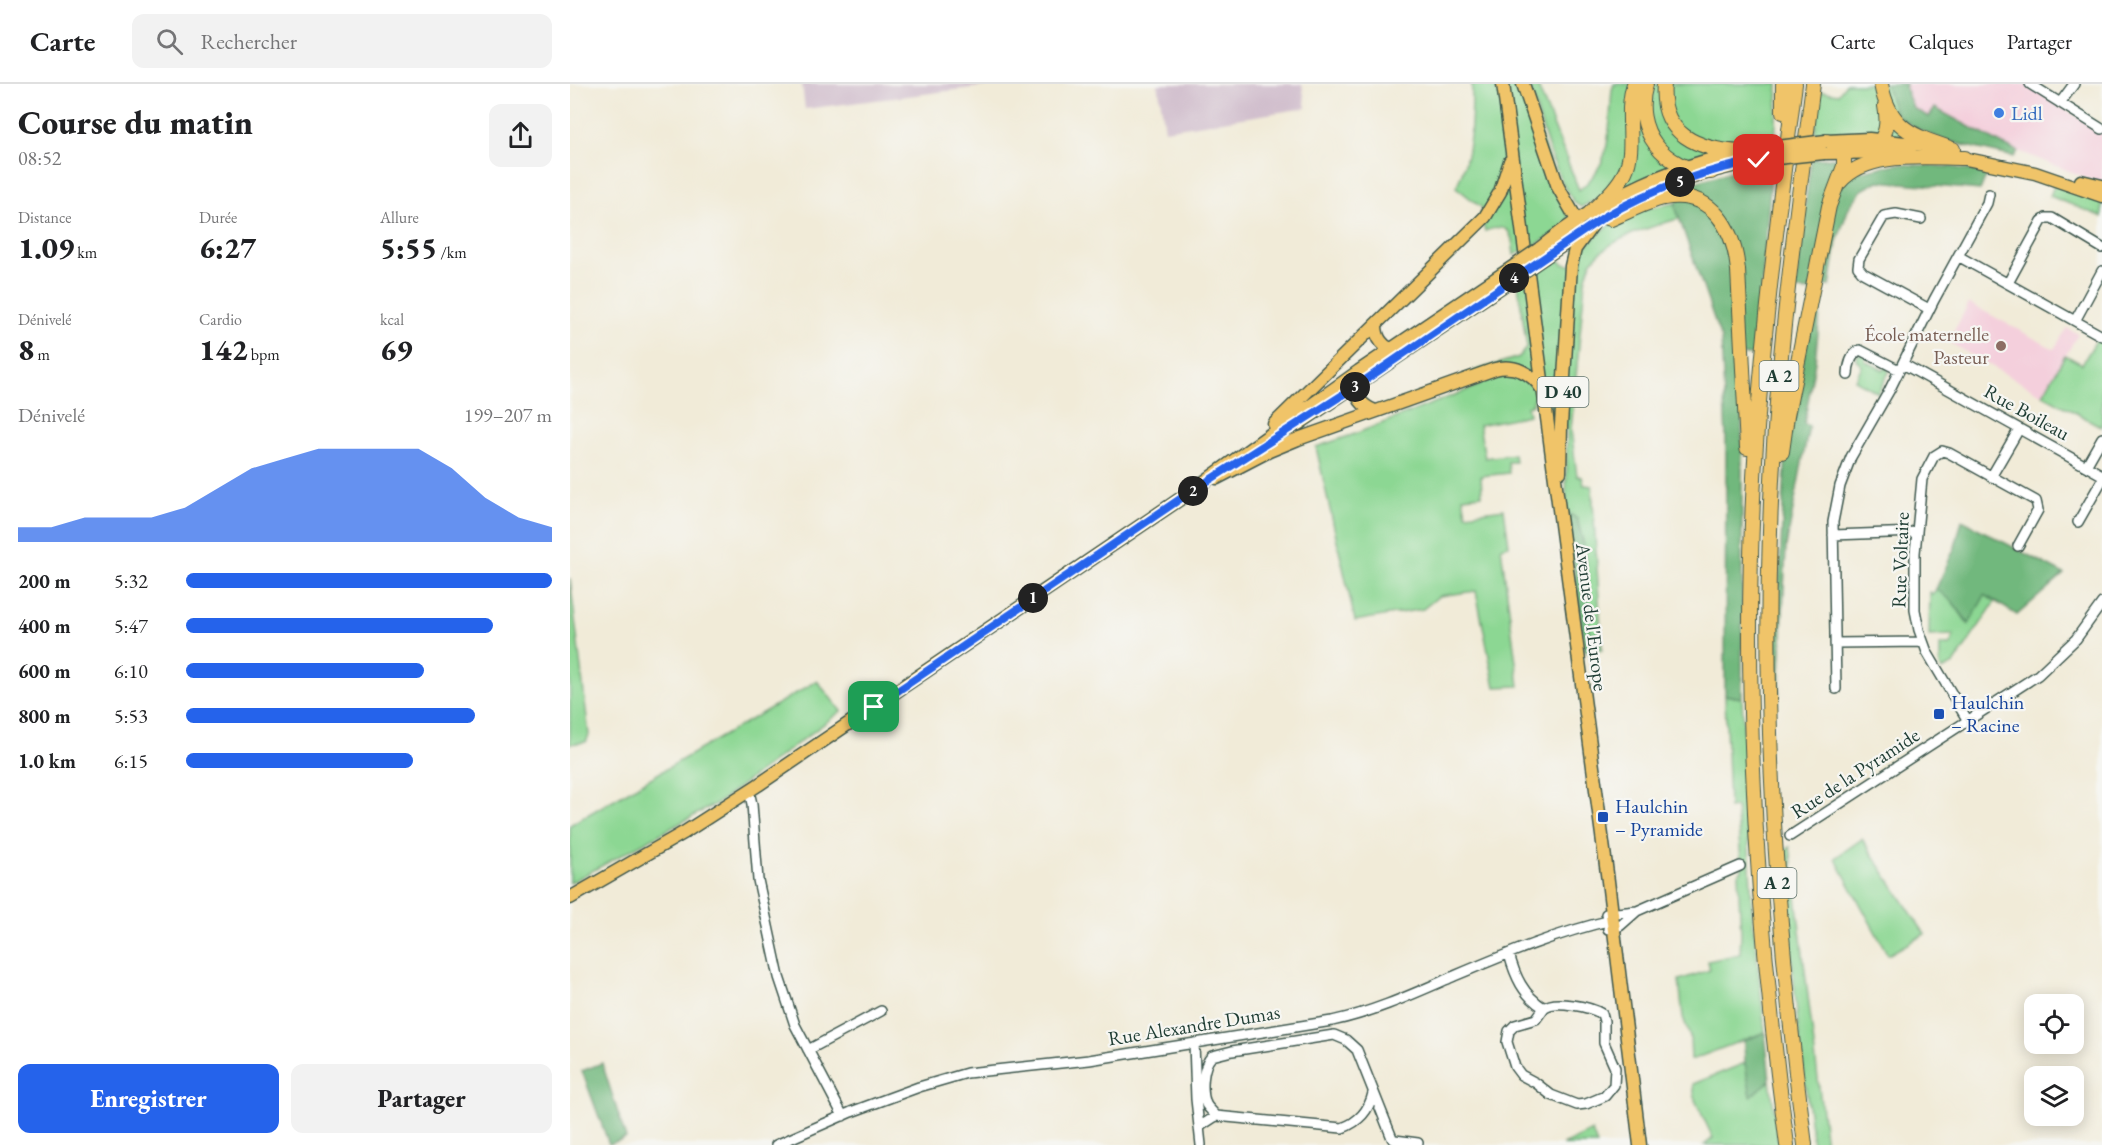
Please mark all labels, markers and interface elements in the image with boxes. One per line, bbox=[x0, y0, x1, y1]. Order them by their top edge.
search box bbox=[132, 14, 552, 68]
text: Carte bbox=[30, 23, 96, 59]
icon: search bbox=[153, 25, 186, 58]
text: Rechercher bbox=[201, 27, 297, 56]
text: Carte bbox=[1830, 28, 1875, 55]
text: Calques bbox=[1908, 28, 1974, 55]
text: Partager bbox=[2007, 28, 2072, 55]
place label: Lidl bbox=[2011, 100, 2043, 126]
text: Course du matin bbox=[18, 101, 253, 144]
button: share bbox=[489, 104, 552, 167]
marker: Lidl bbox=[1992, 106, 2006, 120]
pin bbox=[1733, 134, 1784, 185]
icon: check bbox=[1742, 143, 1775, 176]
text: 08:52 bbox=[18, 145, 61, 171]
pin: 5 bbox=[1665, 167, 1695, 197]
text: 5 bbox=[1676, 171, 1684, 192]
text: Distance bbox=[18, 207, 71, 228]
text: Durée bbox=[199, 207, 237, 228]
text: Allure bbox=[380, 207, 419, 228]
text: 1.09 bbox=[18, 228, 74, 267]
text: 6:27 bbox=[199, 228, 256, 267]
text: 5:55 bbox=[380, 228, 437, 267]
text: km bbox=[74, 242, 97, 263]
text: /km bbox=[437, 242, 467, 263]
pin: 4 bbox=[1499, 263, 1529, 293]
text: 4 bbox=[1510, 267, 1518, 288]
text: Dénivelé bbox=[18, 309, 72, 330]
text: Cardio bbox=[199, 309, 242, 330]
text: kcal bbox=[380, 309, 404, 330]
place label: École maternelle Pasteur bbox=[1864, 321, 1989, 370]
text: 8 bbox=[18, 330, 34, 369]
text: 142 bbox=[199, 330, 248, 369]
text: 69 bbox=[380, 330, 412, 369]
marker: École maternelle Pasteur bbox=[1994, 339, 2008, 353]
text: m bbox=[34, 344, 50, 365]
text: bpm bbox=[248, 344, 280, 365]
road number: A 2 bbox=[1760, 361, 1798, 391]
pin: 3 bbox=[1340, 372, 1370, 402]
text: 3 bbox=[1351, 376, 1359, 397]
road number: D 40 bbox=[1538, 377, 1588, 407]
street label: Rue Boileau bbox=[1979, 378, 2075, 446]
text: Dénivelé bbox=[18, 402, 85, 428]
text: 199–207 m bbox=[464, 402, 552, 428]
pin: 2 bbox=[1178, 476, 1208, 506]
text: 2 bbox=[1189, 480, 1197, 501]
street label: Rue Voltaire bbox=[1885, 511, 1915, 608]
street label: Avenue de l'Europe bbox=[1570, 541, 1614, 693]
text: 200 m bbox=[18, 568, 71, 594]
text: 5:32 bbox=[114, 568, 148, 594]
pin: 1 bbox=[1018, 583, 1048, 613]
text: 1 bbox=[1029, 587, 1037, 608]
text: 400 m bbox=[18, 613, 71, 639]
text: 5:47 bbox=[114, 613, 148, 639]
text: 600 m bbox=[18, 658, 71, 684]
text: 6:10 bbox=[114, 658, 148, 684]
pin bbox=[848, 681, 899, 732]
place label: Haulchin – Racine bbox=[1951, 689, 2025, 738]
icon: arrive bbox=[857, 690, 890, 723]
text: 800 m bbox=[18, 703, 71, 729]
text: 5:53 bbox=[114, 703, 148, 729]
marker: Haulchin – Racine bbox=[1932, 707, 1946, 721]
street label: Rue de la Pyramide bbox=[1786, 722, 1924, 824]
text: 1.0 km bbox=[18, 748, 76, 774]
text: 6:15 bbox=[114, 748, 148, 774]
place label: Haulchin – Pyramide bbox=[1615, 793, 1703, 842]
marker: Haulchin – Pyramide bbox=[1596, 810, 1610, 824]
road number: A 2 bbox=[1758, 868, 1796, 898]
map controls bbox=[2024, 994, 2084, 1126]
button: locate bbox=[2024, 994, 2084, 1054]
street label: Rue Alexandre Dumas bbox=[1106, 999, 1282, 1051]
button: Enregistrer bbox=[18, 1064, 279, 1133]
button: Partager bbox=[291, 1064, 552, 1133]
button: layers bbox=[2024, 1066, 2084, 1126]

